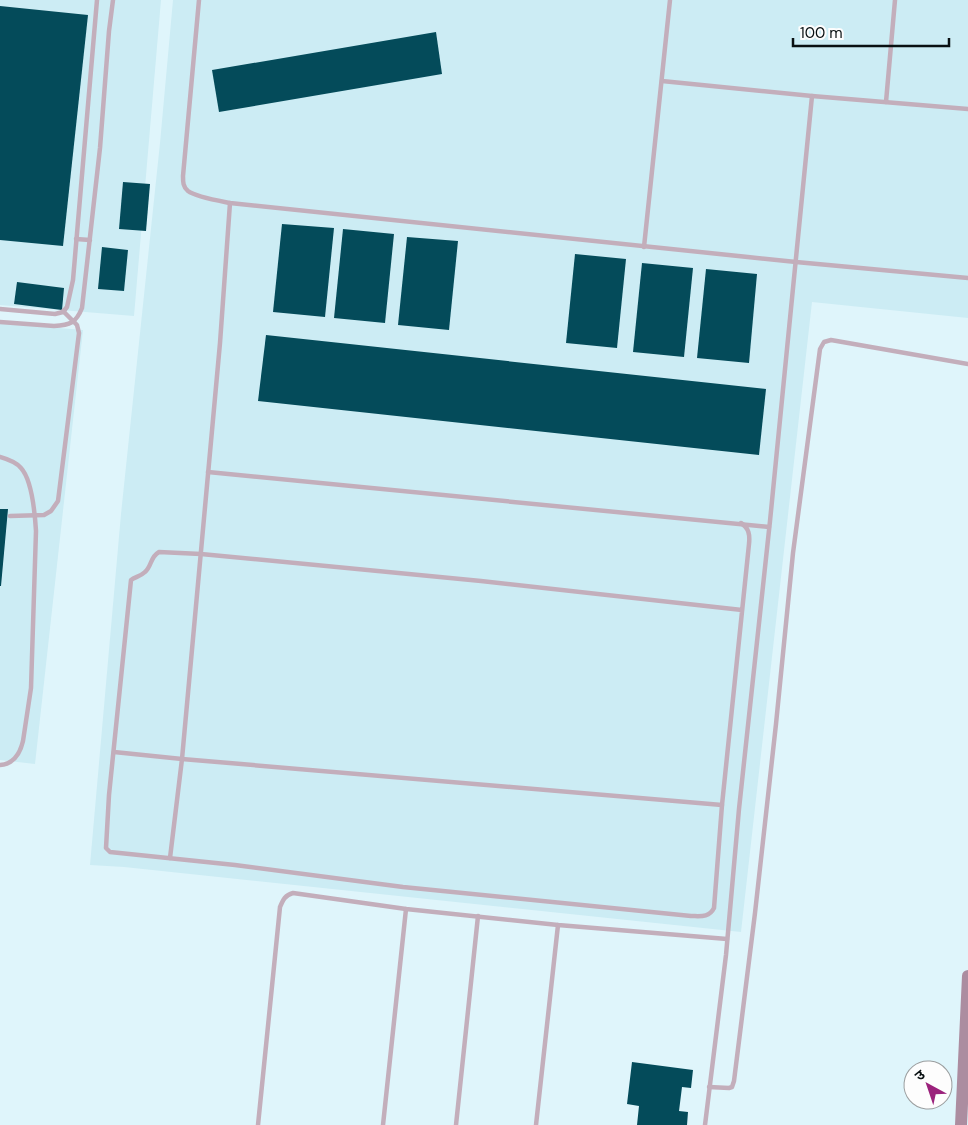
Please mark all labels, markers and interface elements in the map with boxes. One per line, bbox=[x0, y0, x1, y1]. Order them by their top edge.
scale bar bbox=[793, 15, 949, 47]
text: 100 m bbox=[800, 23, 843, 43]
north arrow bbox=[903, 1060, 953, 1110]
text: उ bbox=[911, 1065, 929, 1085]

